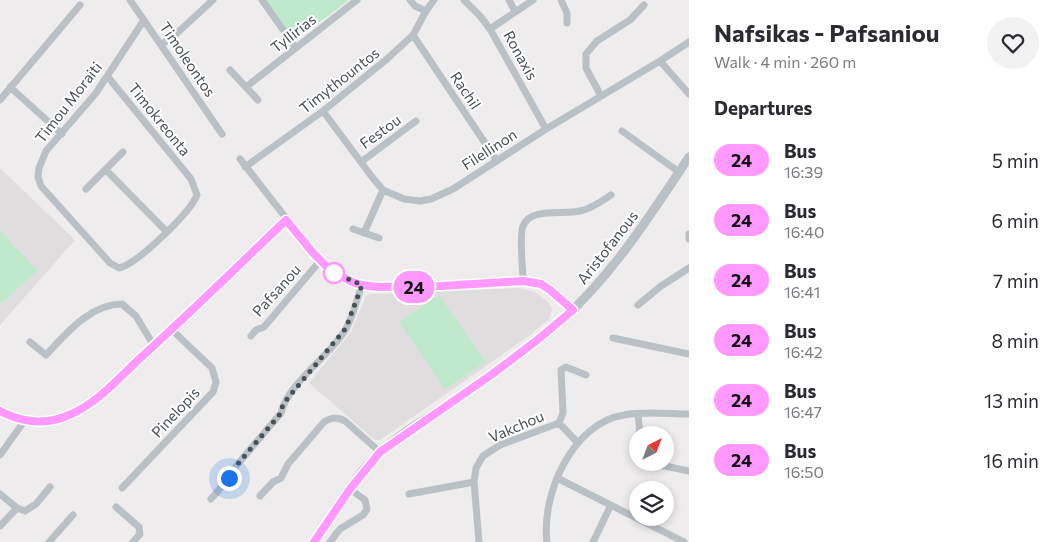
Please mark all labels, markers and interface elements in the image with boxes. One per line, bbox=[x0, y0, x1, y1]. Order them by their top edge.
street label: Tyllirias bbox=[267, 10, 319, 56]
button: heart bbox=[987, 17, 1039, 69]
street label: Timoleontos bbox=[156, 18, 220, 100]
text: Nafsikas - Pafsaniou bbox=[714, 18, 939, 47]
street label: Ronaxis bbox=[500, 27, 542, 83]
street label: Timythountos bbox=[295, 43, 383, 117]
text: Walk · 4 min · 260 m bbox=[714, 52, 856, 71]
street label: Timou Moraiti bbox=[31, 58, 105, 146]
street label: Rachil bbox=[447, 68, 485, 112]
street label: Timokreonta bbox=[125, 79, 195, 159]
text: Departures bbox=[714, 96, 812, 119]
street label: Festou bbox=[356, 110, 404, 152]
street label: Filellinon bbox=[458, 125, 520, 173]
text: Bus bbox=[784, 139, 816, 162]
text: 24 bbox=[731, 149, 752, 171]
text: 5 min bbox=[992, 149, 1039, 172]
text: 16:39 bbox=[784, 162, 823, 181]
text: Bus bbox=[784, 199, 816, 222]
street label: Aristofanous bbox=[573, 207, 641, 287]
text: 24 bbox=[731, 209, 752, 231]
text: 6 min bbox=[991, 209, 1039, 232]
text: 16:40 bbox=[784, 222, 824, 241]
text: Bus bbox=[784, 259, 816, 282]
street label: Pafsanou bbox=[248, 260, 304, 320]
unlabelled marker bbox=[323, 262, 345, 284]
text: 24 bbox=[731, 269, 752, 291]
text: 7 min bbox=[993, 269, 1039, 292]
line badge: 24 bbox=[392, 271, 436, 303]
text: 24 bbox=[403, 276, 425, 298]
text: 16:41 bbox=[784, 282, 820, 301]
text: Bus bbox=[784, 319, 816, 342]
text: 24 bbox=[731, 329, 752, 351]
text: 8 min bbox=[991, 329, 1039, 352]
text: 16:42 bbox=[784, 342, 823, 361]
text: Bus bbox=[784, 379, 816, 402]
street label: Pinelopis bbox=[147, 383, 203, 441]
text: 24 bbox=[731, 389, 752, 411]
text: 13 min bbox=[984, 389, 1039, 412]
text: 16:47 bbox=[784, 402, 822, 421]
street label: Vakchou bbox=[486, 406, 546, 446]
north arrow bbox=[629, 426, 674, 471]
map controls bbox=[629, 426, 674, 526]
text: Bus bbox=[784, 439, 816, 462]
text: 24 bbox=[731, 449, 752, 471]
text: 16 min bbox=[983, 449, 1039, 472]
text: 16:50 bbox=[784, 462, 824, 481]
your location bbox=[217, 466, 242, 491]
button: layers bbox=[629, 481, 674, 526]

